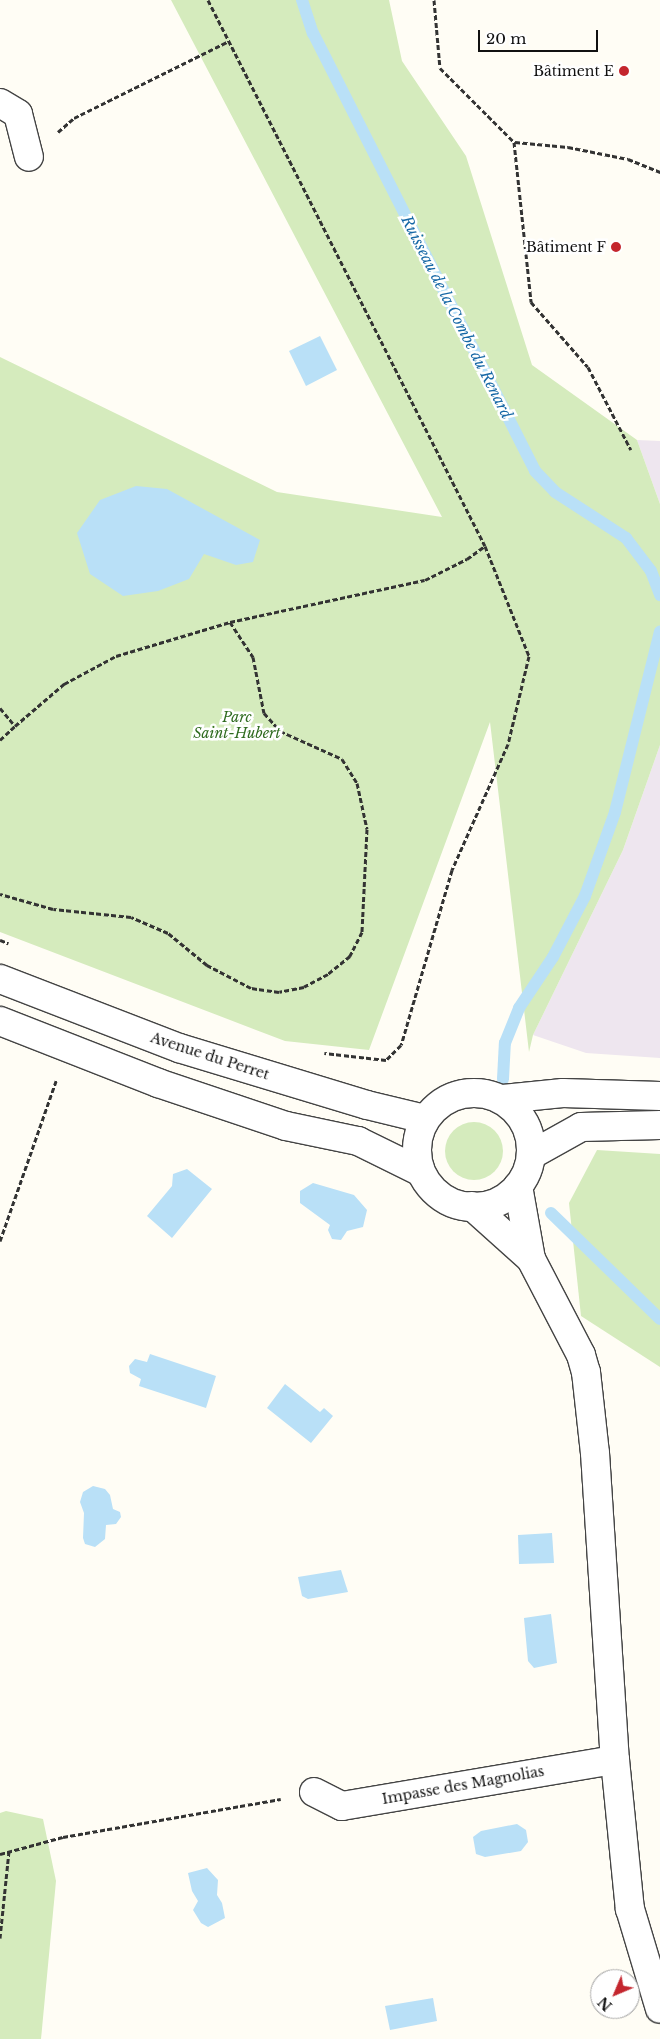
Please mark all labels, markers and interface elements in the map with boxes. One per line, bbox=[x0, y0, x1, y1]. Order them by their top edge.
scale bar bbox=[480, 20, 600, 52]
text: 20 m bbox=[486, 29, 526, 48]
place label: Bâtiment E bbox=[533, 63, 614, 79]
marker: Bâtiment E bbox=[618, 65, 630, 77]
water label: Ruisseau de la Combe du Renard bbox=[397, 212, 517, 422]
place label: Bâtiment F bbox=[526, 239, 606, 255]
marker: Bâtiment F bbox=[610, 241, 622, 253]
park label: Parc Saint-Hubert bbox=[193, 709, 281, 742]
street label: Avenue du Perret bbox=[148, 1029, 272, 1083]
street label: Impasse des Magnolias bbox=[381, 1762, 545, 1808]
north arrow bbox=[590, 1969, 640, 2019]
text: N bbox=[594, 1993, 616, 2015]

